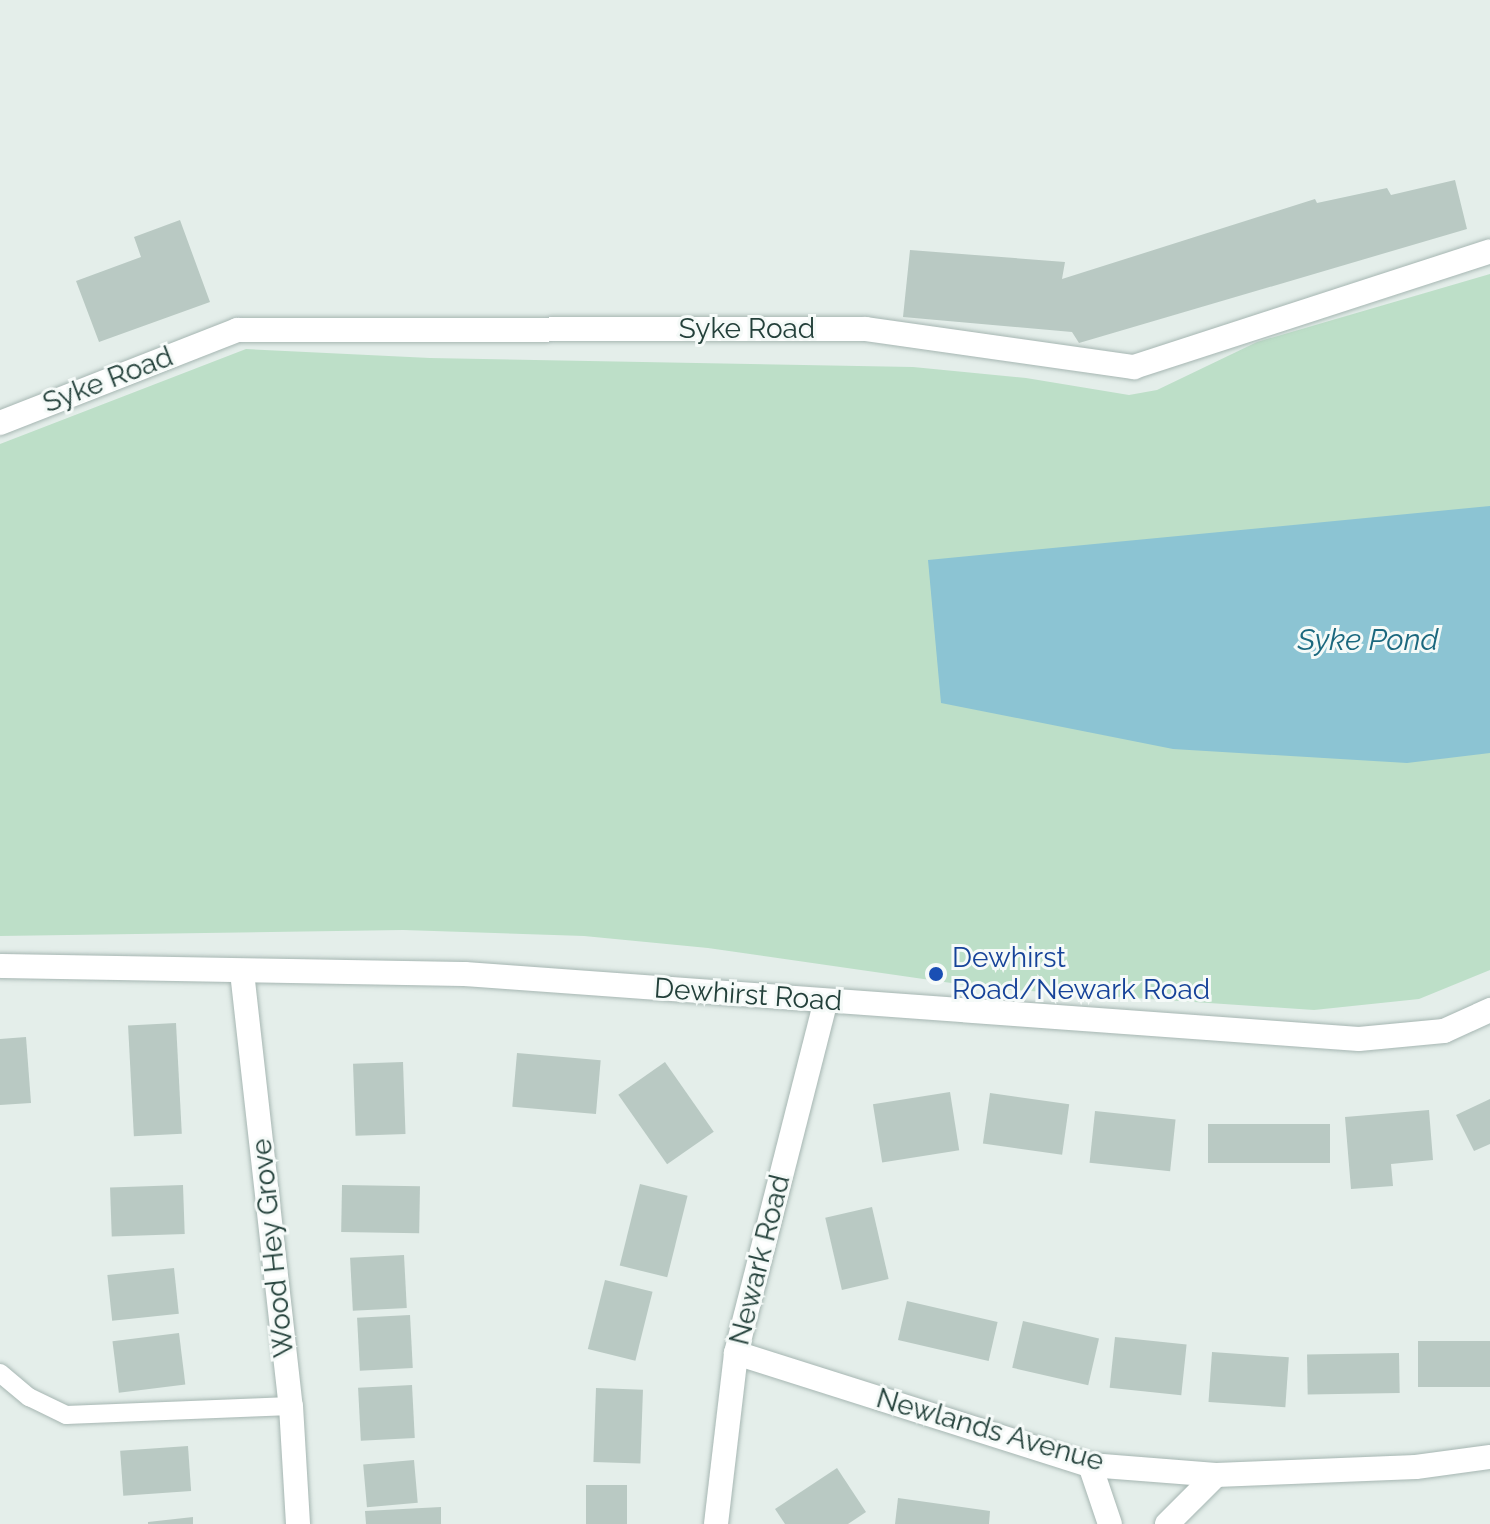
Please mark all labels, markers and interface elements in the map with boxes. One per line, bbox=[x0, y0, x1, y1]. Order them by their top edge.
street label: Syke Road bbox=[679, 312, 815, 346]
street label: Syke Road bbox=[38, 340, 178, 420]
water label: Syke Pond bbox=[1298, 622, 1438, 658]
place label: Dewhirst Road/Newark Road bbox=[952, 941, 1210, 1007]
marker: Dewhirst Road/Newark Road bbox=[927, 965, 945, 983]
street label: Dewhirst Road bbox=[653, 972, 843, 1018]
street label: Wood Hey Grove bbox=[245, 1137, 301, 1359]
street label: Newark Road bbox=[723, 1171, 797, 1349]
street label: Newlands Avenue bbox=[872, 1381, 1108, 1479]

